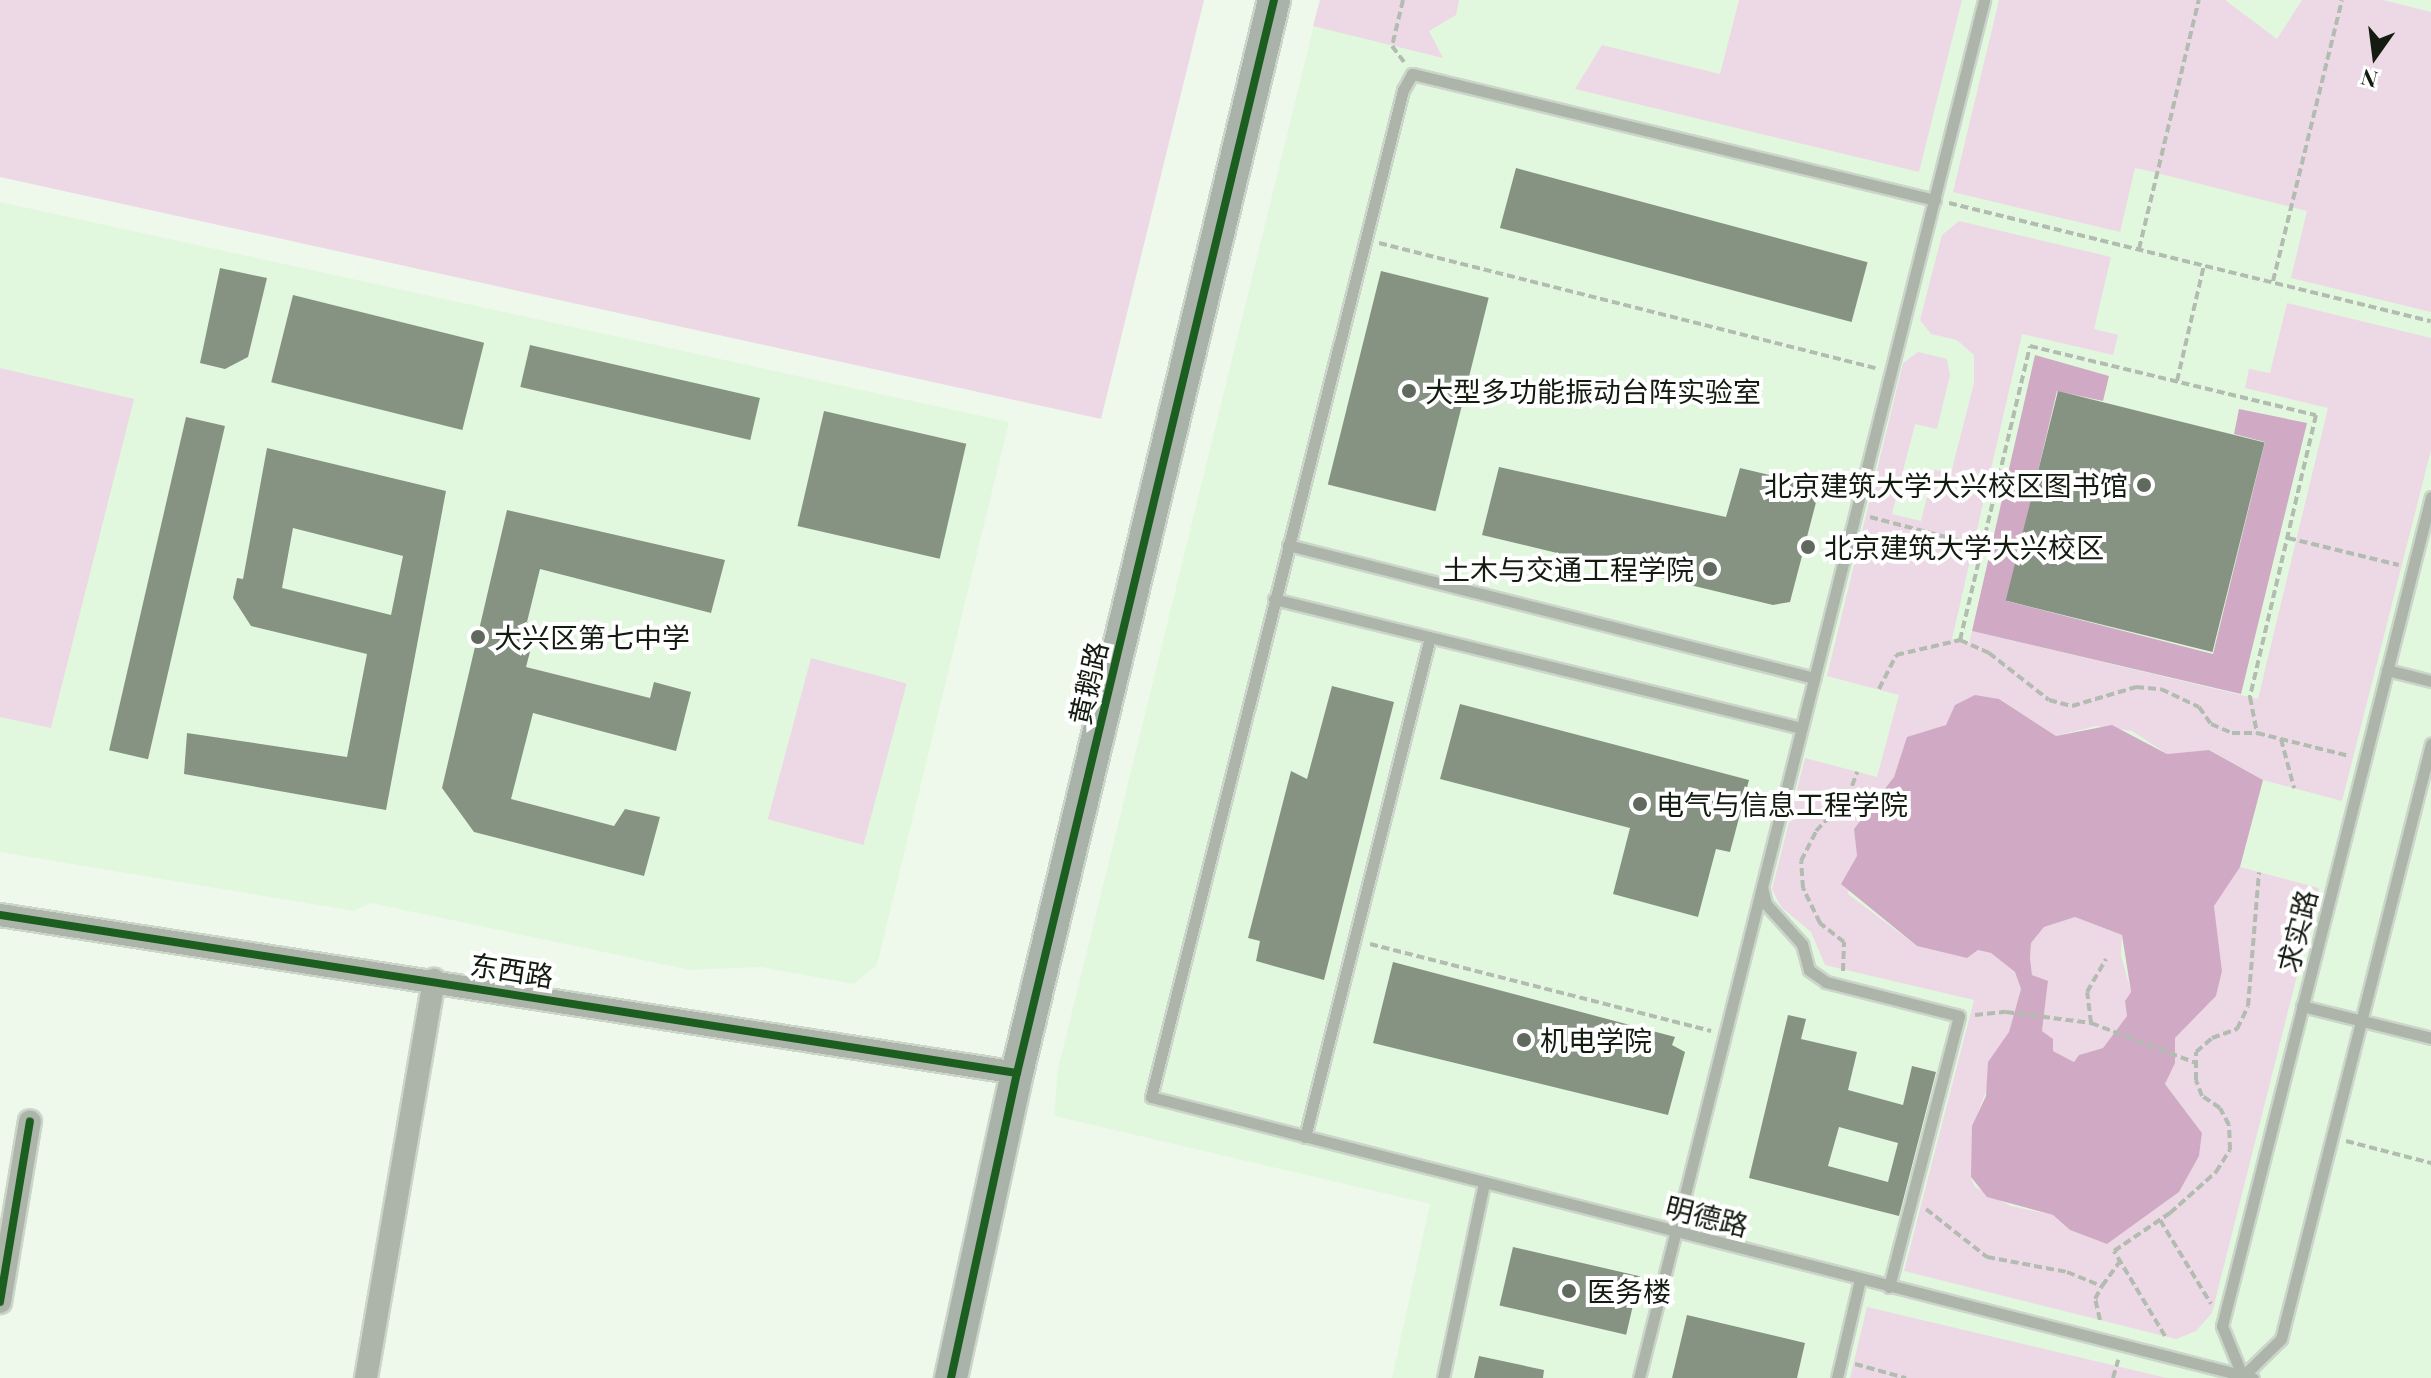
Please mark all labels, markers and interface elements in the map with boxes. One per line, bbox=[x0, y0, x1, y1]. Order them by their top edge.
north arrow bbox=[2335, 16, 2415, 96]
text: N bbox=[2358, 63, 2381, 96]
place label: 大型多功能振动台阵实验室 bbox=[1425, 374, 1761, 408]
marker: 大型多功能振动台阵实验室 bbox=[1400, 382, 1418, 400]
place label: 北京建筑大学大兴校区图书馆 bbox=[1764, 468, 2128, 502]
marker: 北京建筑大学大兴校区图书馆 bbox=[2135, 476, 2153, 494]
place label: 北京建筑大学大兴校区 bbox=[1824, 530, 2104, 564]
marker: 北京建筑大学大兴校区 bbox=[1799, 538, 1817, 556]
place label: 土木与交通工程学院 bbox=[1442, 552, 1694, 586]
marker: 土木与交通工程学院 bbox=[1701, 560, 1719, 578]
place label: 大兴区第七中学 bbox=[494, 620, 690, 654]
marker: 大兴区第七中学 bbox=[469, 628, 487, 646]
street label: 黄鹅路 bbox=[1062, 638, 1114, 728]
place label: 电气与信息工程学院 bbox=[1656, 787, 1908, 821]
marker: 电气与信息工程学院 bbox=[1631, 795, 1649, 813]
street label: 求实路 bbox=[2271, 886, 2323, 976]
street label: 东西路 bbox=[468, 947, 556, 993]
place label: 机电学院 bbox=[1540, 1023, 1652, 1057]
marker: 机电学院 bbox=[1515, 1031, 1533, 1049]
street label: 明德路 bbox=[1662, 1190, 1752, 1242]
place label: 医务楼 bbox=[1587, 1274, 1671, 1308]
marker: 医务楼 bbox=[1558, 1280, 1580, 1302]

